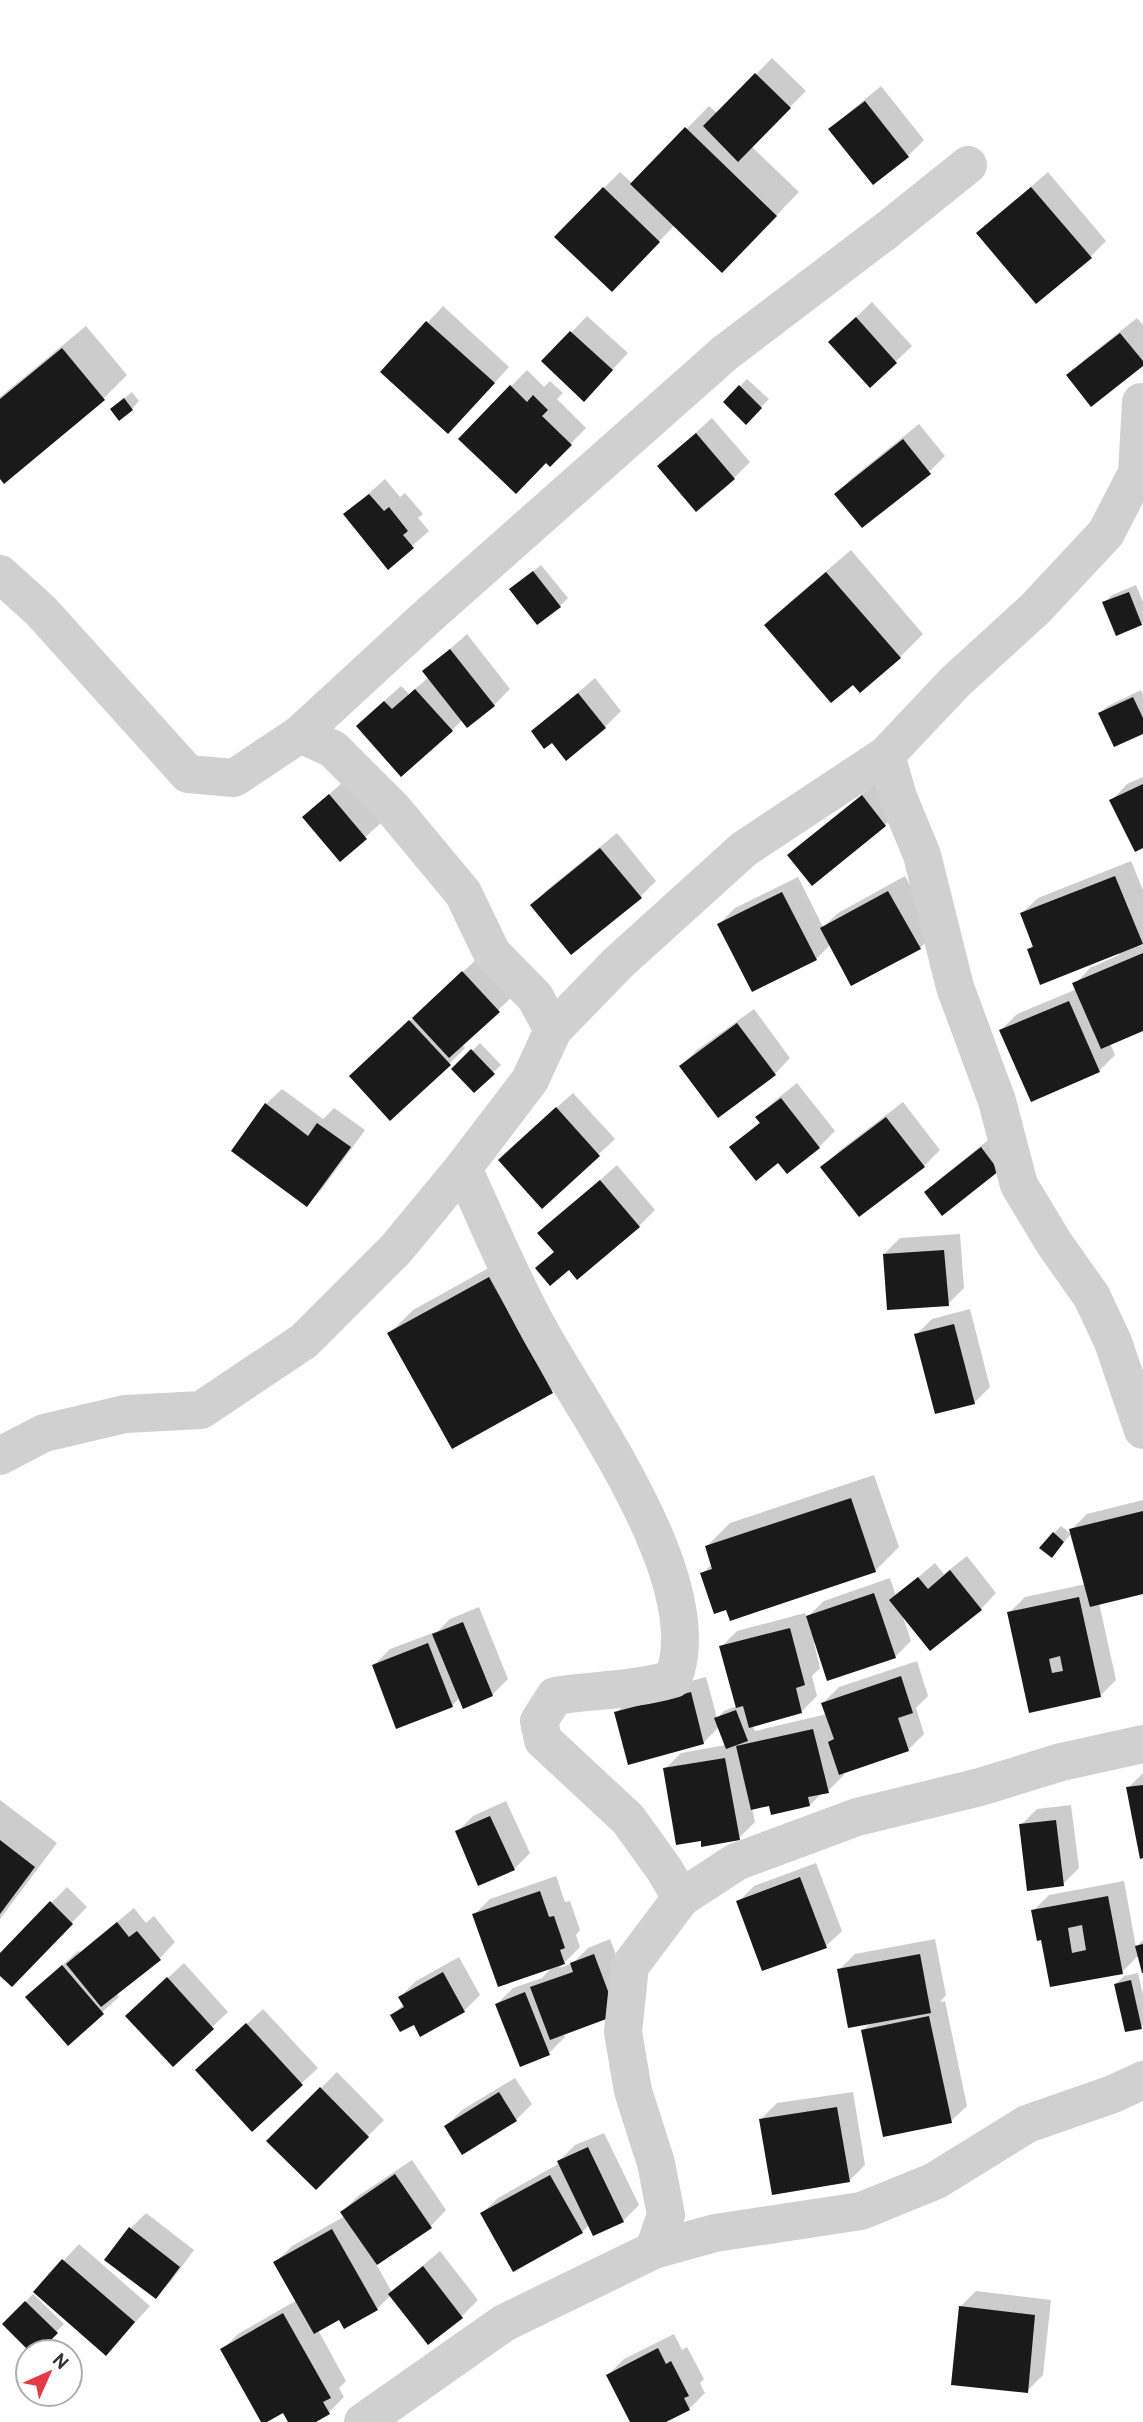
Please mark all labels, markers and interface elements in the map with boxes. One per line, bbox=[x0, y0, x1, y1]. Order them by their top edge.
north arrow bbox=[14, 2338, 84, 2408]
text: N bbox=[46, 2349, 73, 2376]

